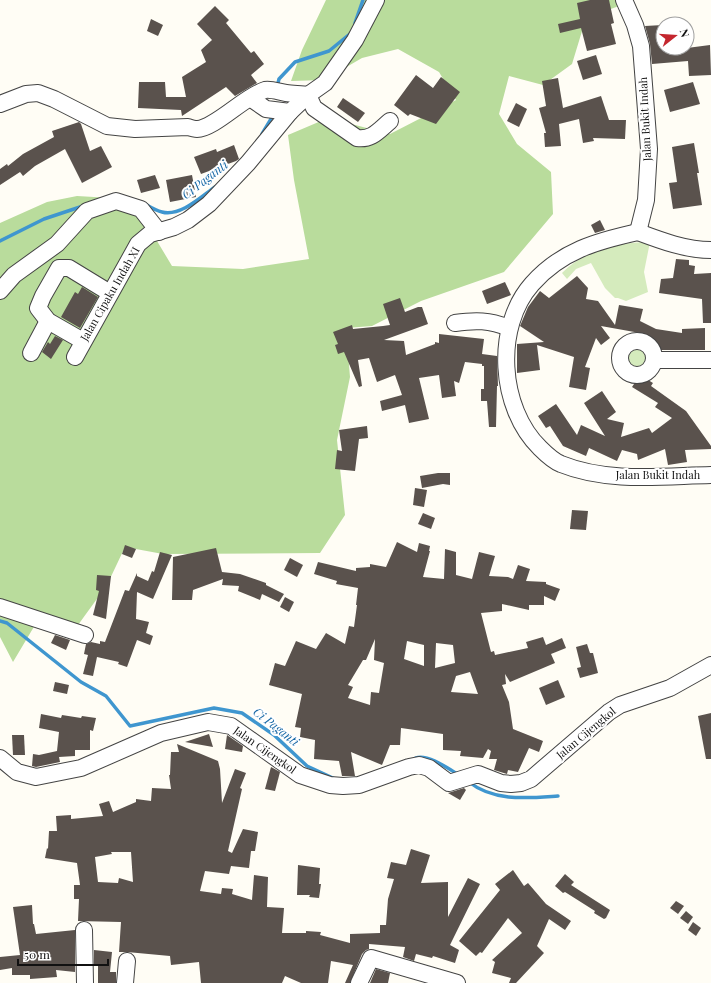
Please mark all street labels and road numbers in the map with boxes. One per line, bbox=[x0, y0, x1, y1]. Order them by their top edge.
street label: Jalan Bukit Indah bbox=[635, 76, 654, 163]
street label: Jalan Cipaku Indah XI bbox=[76, 244, 143, 344]
street label: Jalan Bukit Indah bbox=[615, 467, 701, 482]
street label: Jalan Cijengkol bbox=[552, 703, 619, 763]
street label: Jalan Cijengkol bbox=[230, 722, 300, 777]

